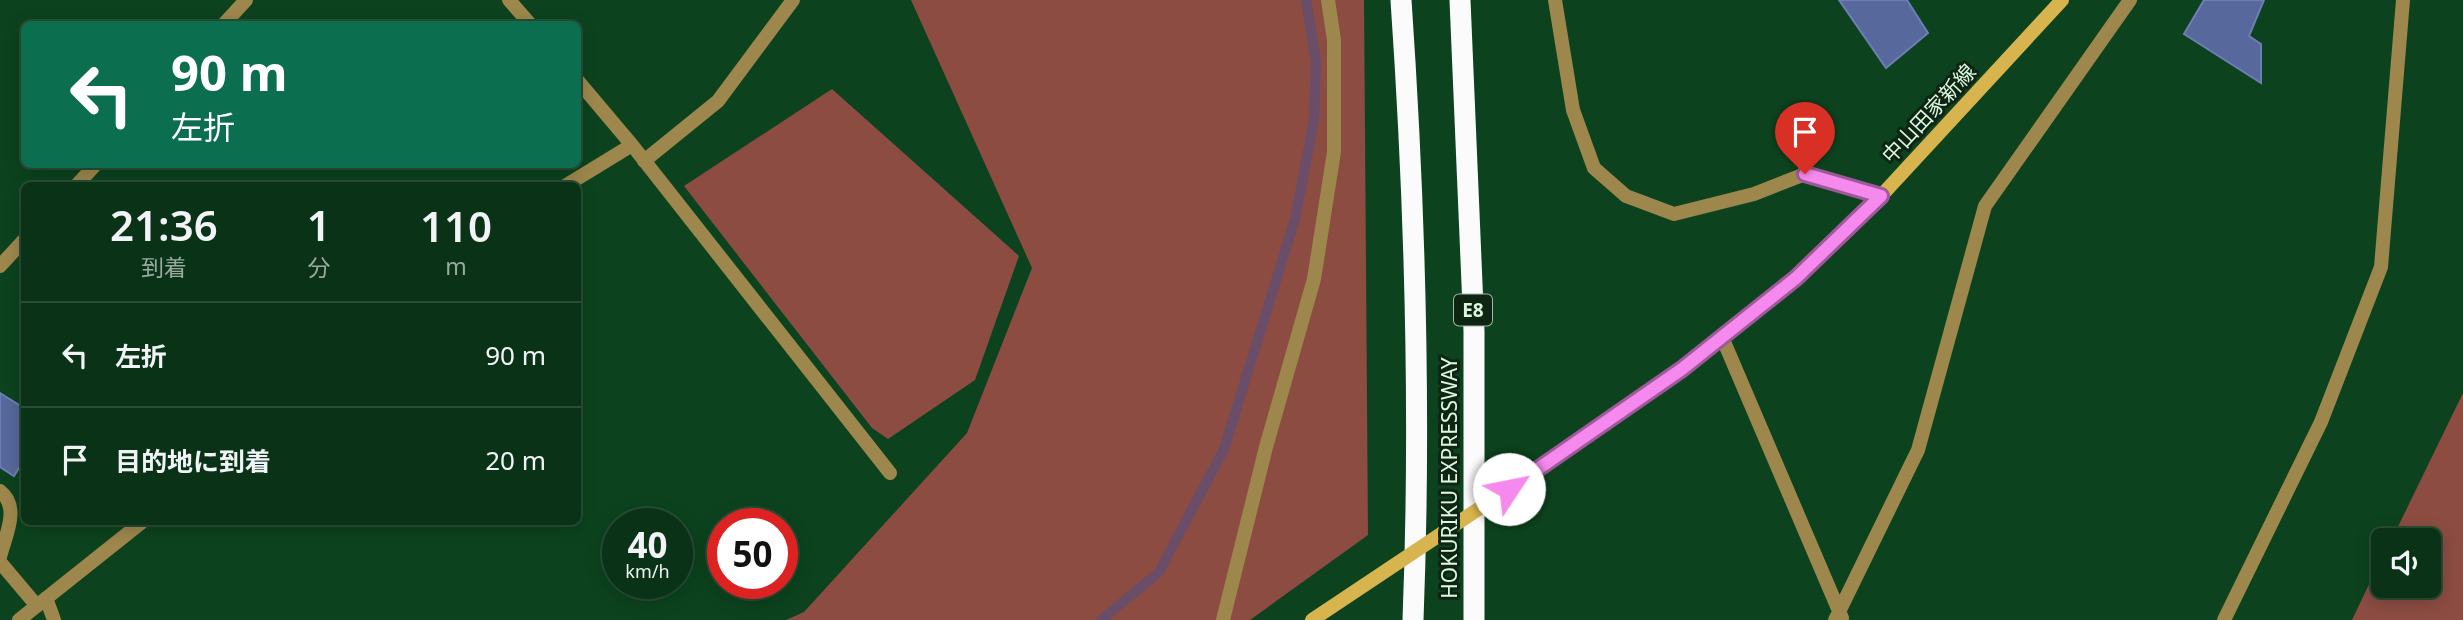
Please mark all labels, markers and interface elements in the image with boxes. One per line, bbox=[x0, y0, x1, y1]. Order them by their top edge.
text: 90 m bbox=[171, 39, 288, 105]
icon: left bbox=[56, 49, 147, 140]
street label: 中山田家新線 bbox=[1875, 58, 1981, 169]
pin bbox=[1775, 102, 1835, 174]
text: 左折 bbox=[171, 105, 235, 148]
icon: arrive bbox=[1786, 113, 1824, 151]
text: 21:36 bbox=[110, 196, 218, 253]
text: 1 bbox=[307, 196, 331, 253]
text: 110 bbox=[420, 197, 492, 254]
text: m bbox=[445, 250, 467, 282]
text: 到着 bbox=[141, 251, 187, 283]
text: 分 bbox=[307, 251, 330, 283]
road number: E8 bbox=[1454, 294, 1492, 326]
icon: left bbox=[56, 336, 94, 374]
text: 90 m bbox=[485, 337, 546, 373]
text: 左折 bbox=[115, 338, 167, 374]
street label: HOKURIKU EXPRESSWAY bbox=[1435, 357, 1463, 599]
icon: arrive bbox=[56, 441, 94, 479]
text: 20 m bbox=[485, 442, 546, 478]
text: 目的地に到着 bbox=[115, 443, 271, 479]
position arrow bbox=[1472, 452, 1546, 526]
speed limit sign: 50 bbox=[707, 508, 798, 599]
text: 40 bbox=[627, 521, 668, 568]
map controls bbox=[2371, 528, 2441, 598]
button: sound bbox=[2371, 528, 2441, 598]
text: km/h bbox=[625, 559, 670, 583]

